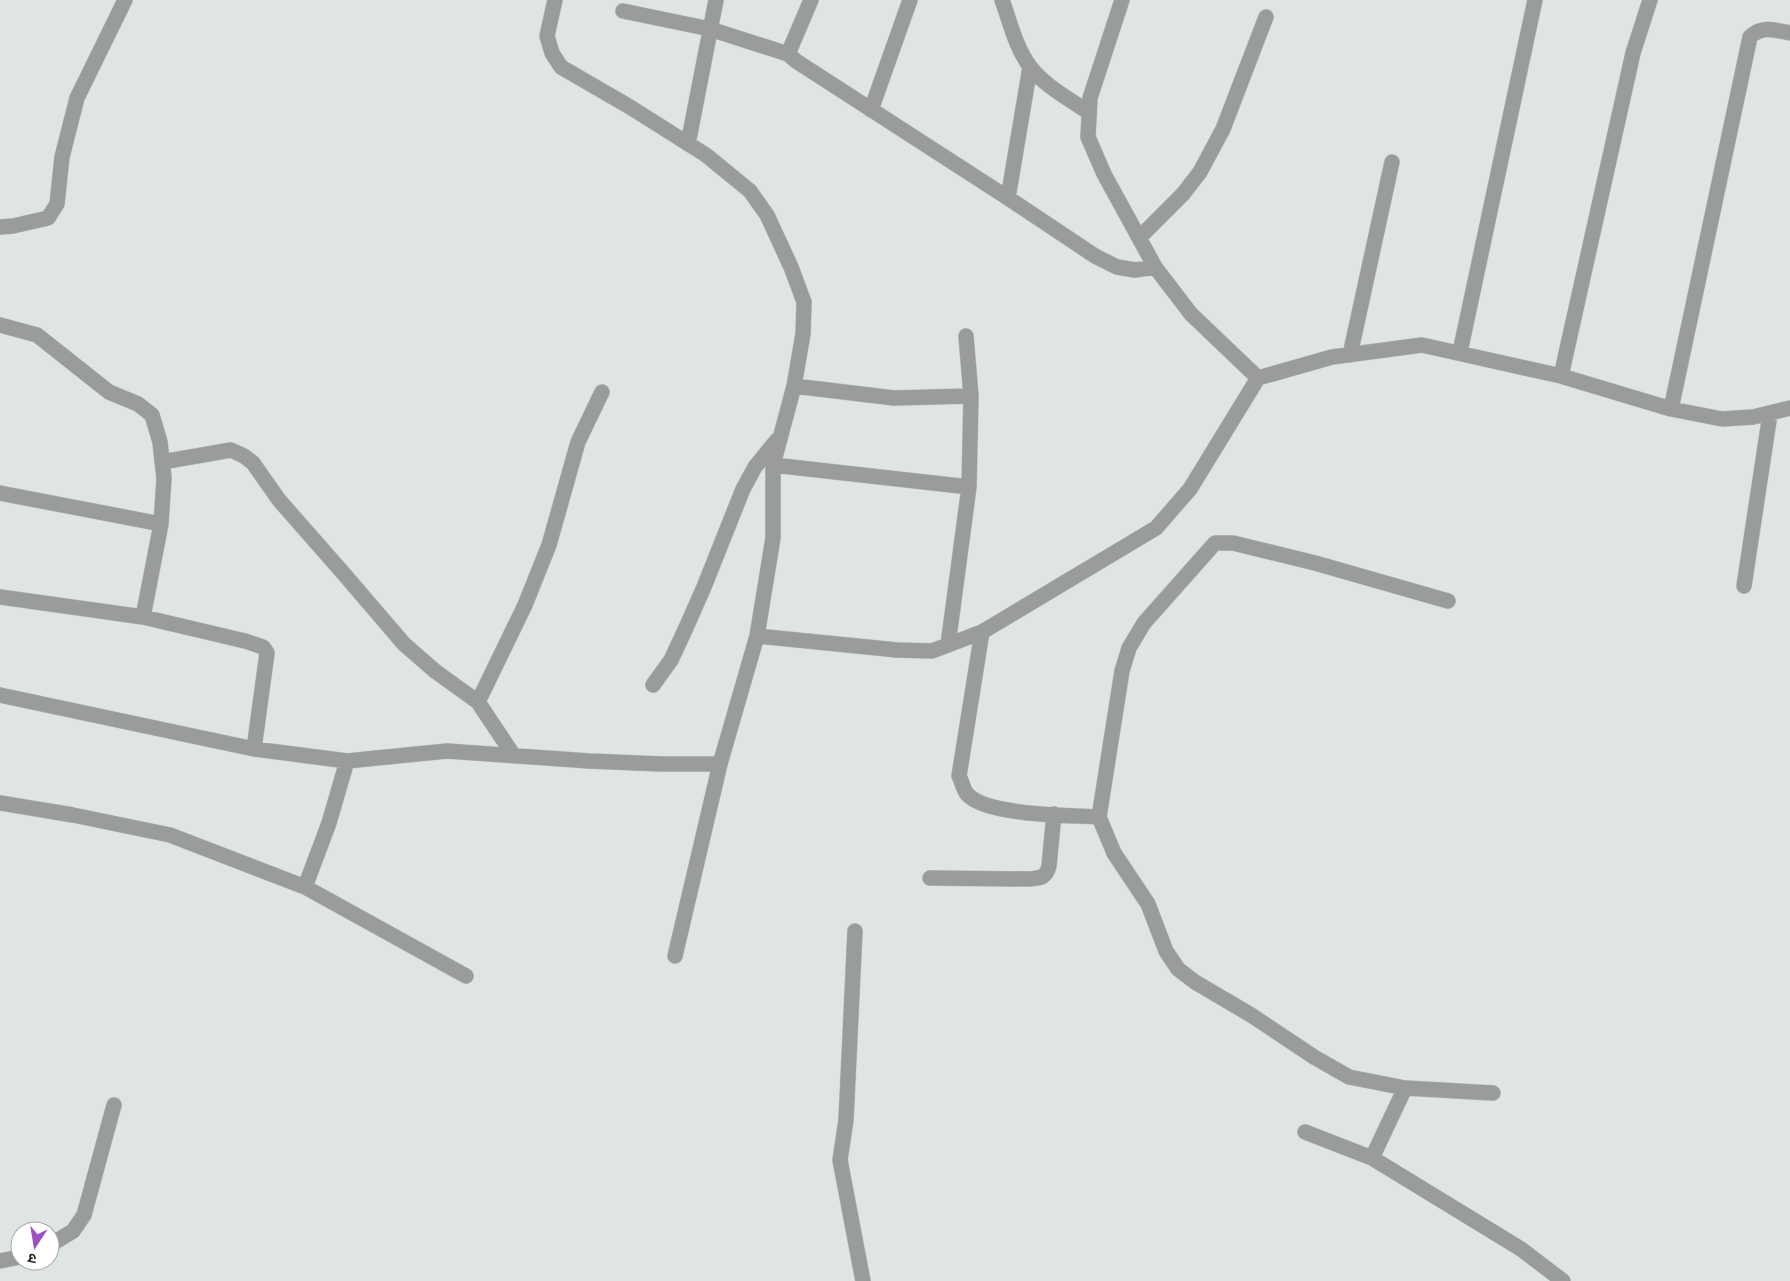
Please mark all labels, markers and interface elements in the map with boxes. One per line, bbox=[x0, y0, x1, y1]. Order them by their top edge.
north arrow bbox=[10, 1221, 60, 1271]
text: उ bbox=[25, 1249, 38, 1270]

